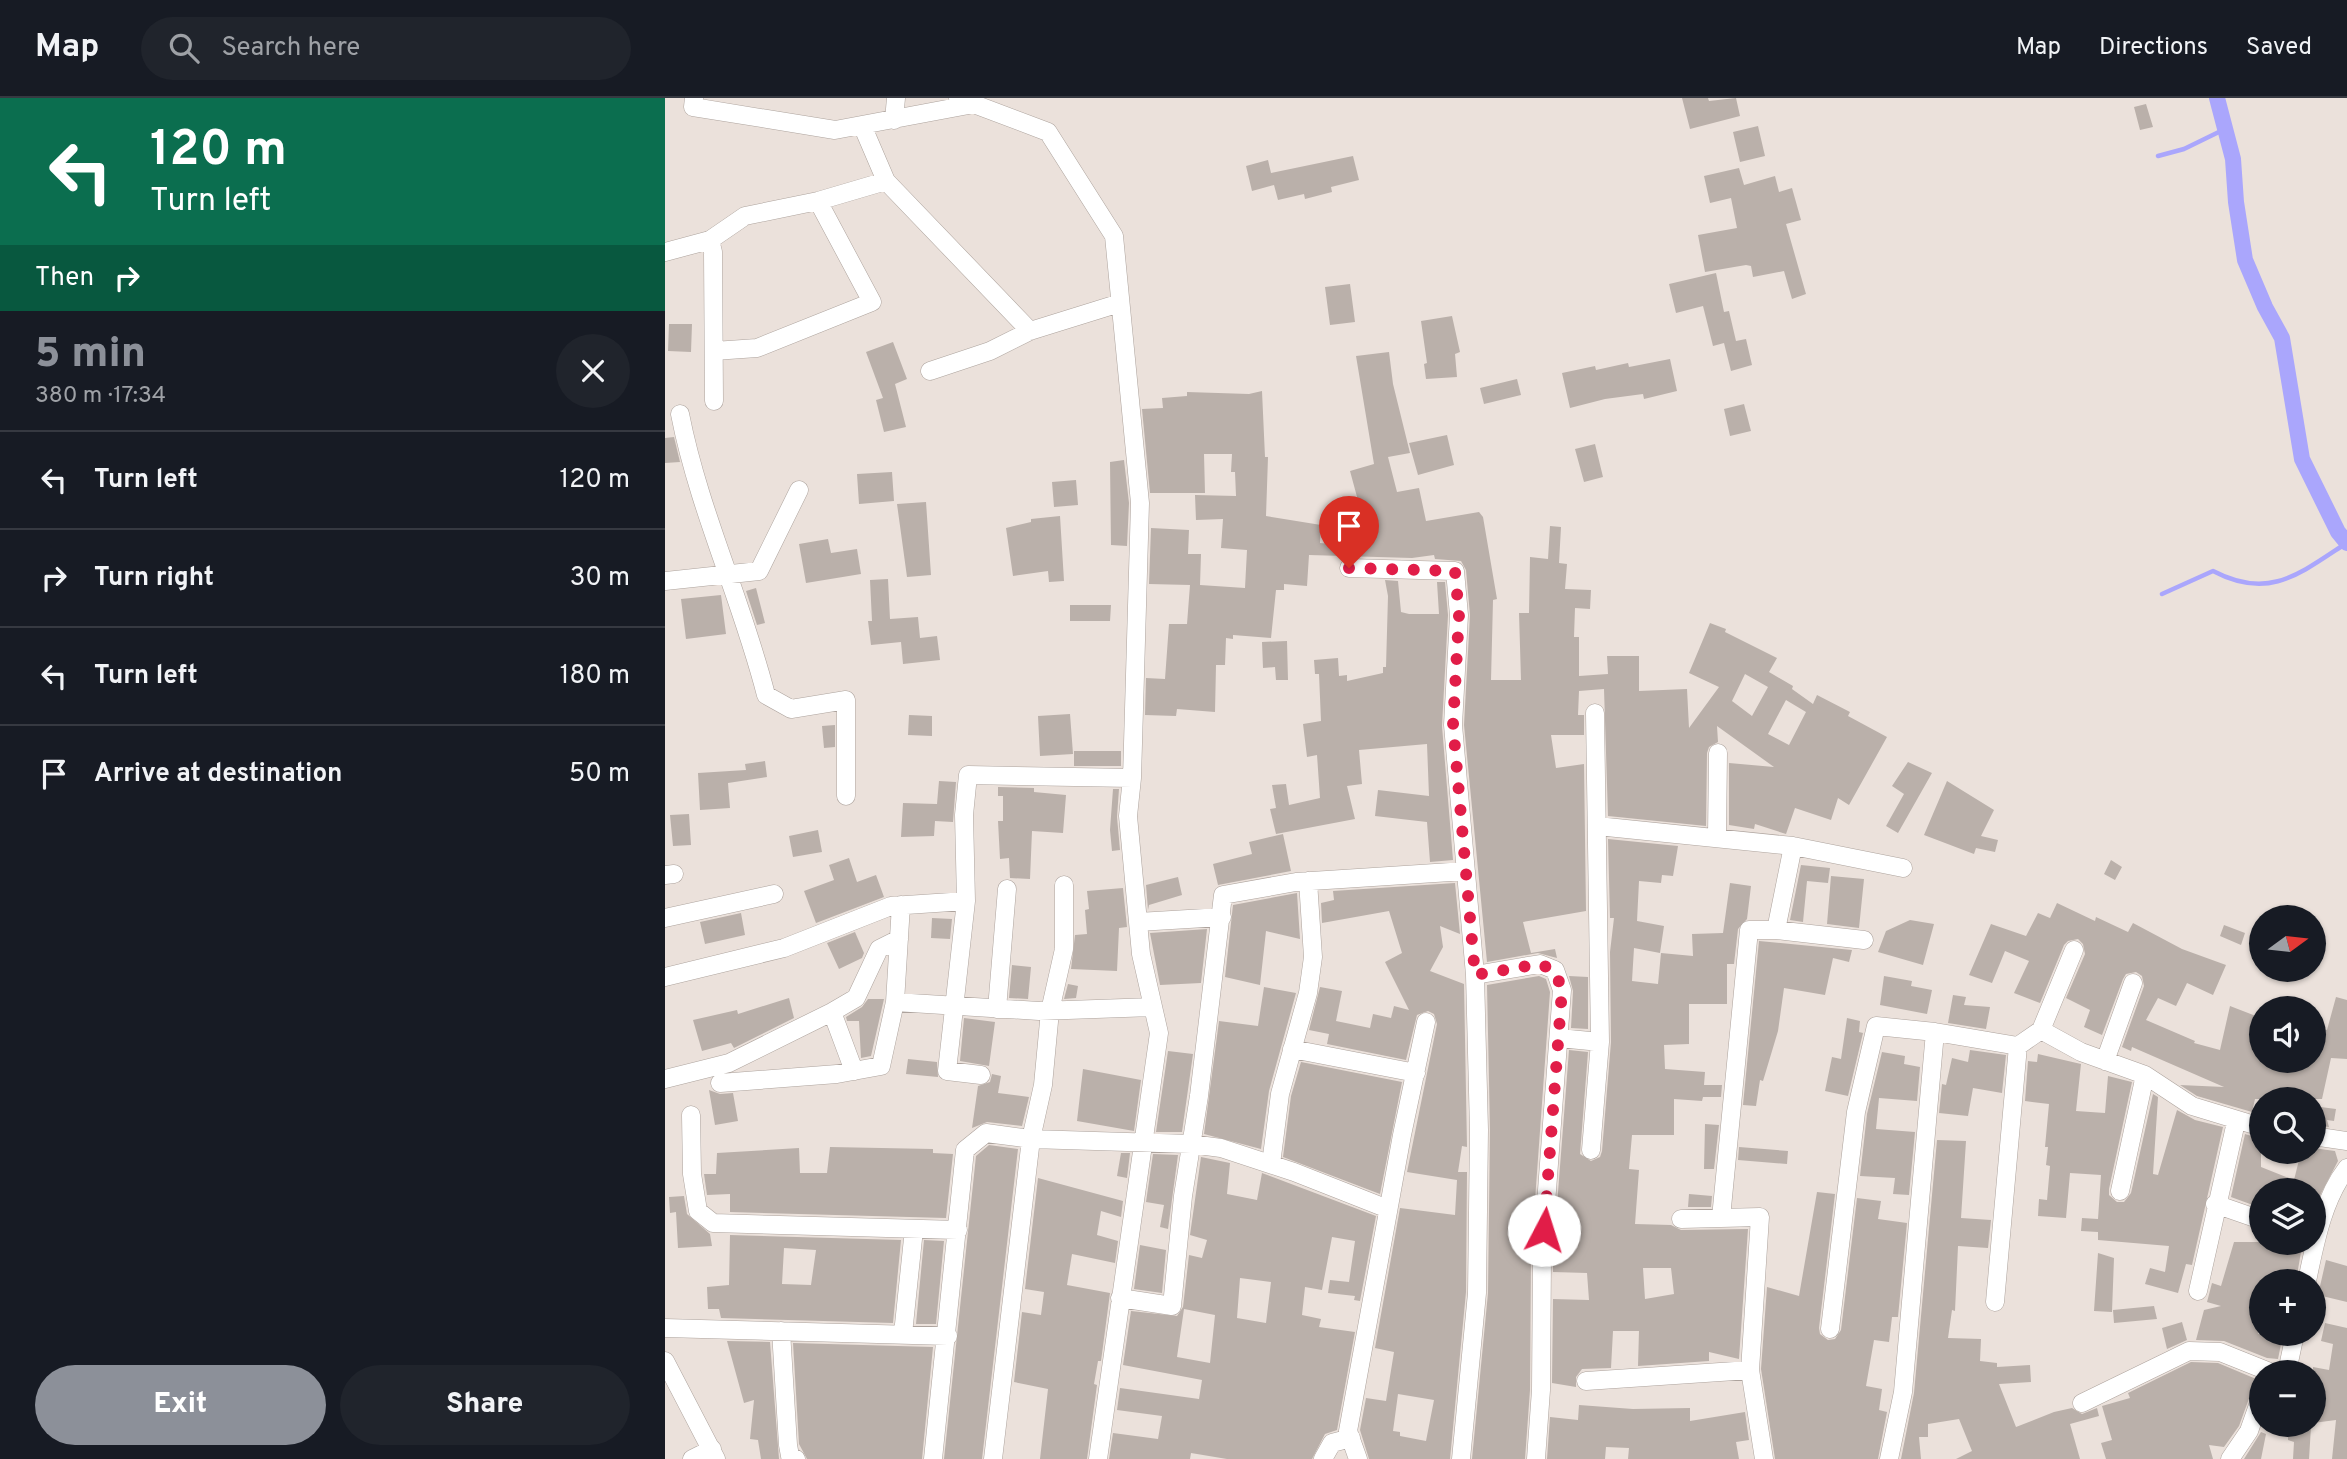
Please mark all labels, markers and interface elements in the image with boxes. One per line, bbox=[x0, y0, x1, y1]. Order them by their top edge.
search box bbox=[141, 17, 631, 80]
text: Map bbox=[35, 27, 99, 69]
icon: search bbox=[165, 29, 203, 67]
text: Search here bbox=[221, 32, 360, 65]
text: Map bbox=[2016, 33, 2061, 63]
text: Directions bbox=[2099, 33, 2208, 63]
text: Saved bbox=[2246, 33, 2312, 63]
text: 120 m bbox=[150, 121, 287, 183]
icon: left bbox=[35, 126, 126, 217]
text: Turn left bbox=[150, 182, 271, 222]
icon: right bbox=[108, 259, 146, 297]
text: Then bbox=[35, 262, 94, 295]
text: 5 min bbox=[35, 329, 146, 382]
button: close bbox=[556, 334, 630, 408]
text: 380 m · 17:34 bbox=[35, 382, 166, 411]
icon: left bbox=[35, 461, 73, 499]
text: Turn left bbox=[94, 464, 198, 497]
text: 120 m bbox=[560, 464, 630, 497]
pin bbox=[1319, 496, 1379, 568]
icon: arrive bbox=[1330, 507, 1368, 545]
icon: right bbox=[35, 559, 73, 597]
text: Turn right bbox=[94, 562, 214, 595]
text: 30 m bbox=[570, 562, 630, 595]
icon: left bbox=[35, 657, 73, 695]
text: Turn left bbox=[94, 660, 198, 693]
text: 180 m bbox=[560, 660, 630, 693]
icon: arrive bbox=[35, 755, 73, 793]
text: Arrive at destination bbox=[94, 758, 342, 791]
text: 50 m bbox=[569, 758, 630, 791]
north arrow bbox=[2249, 905, 2326, 982]
map controls bbox=[2249, 905, 2326, 1437]
button: sound bbox=[2249, 996, 2326, 1073]
button: search bbox=[2249, 1087, 2326, 1164]
button: layers bbox=[2249, 1178, 2326, 1255]
position arrow bbox=[1507, 1193, 1581, 1267]
button: + bbox=[2249, 1269, 2326, 1346]
button: − bbox=[2249, 1360, 2326, 1437]
button: Exit bbox=[35, 1365, 326, 1445]
button: Share bbox=[340, 1365, 630, 1445]

